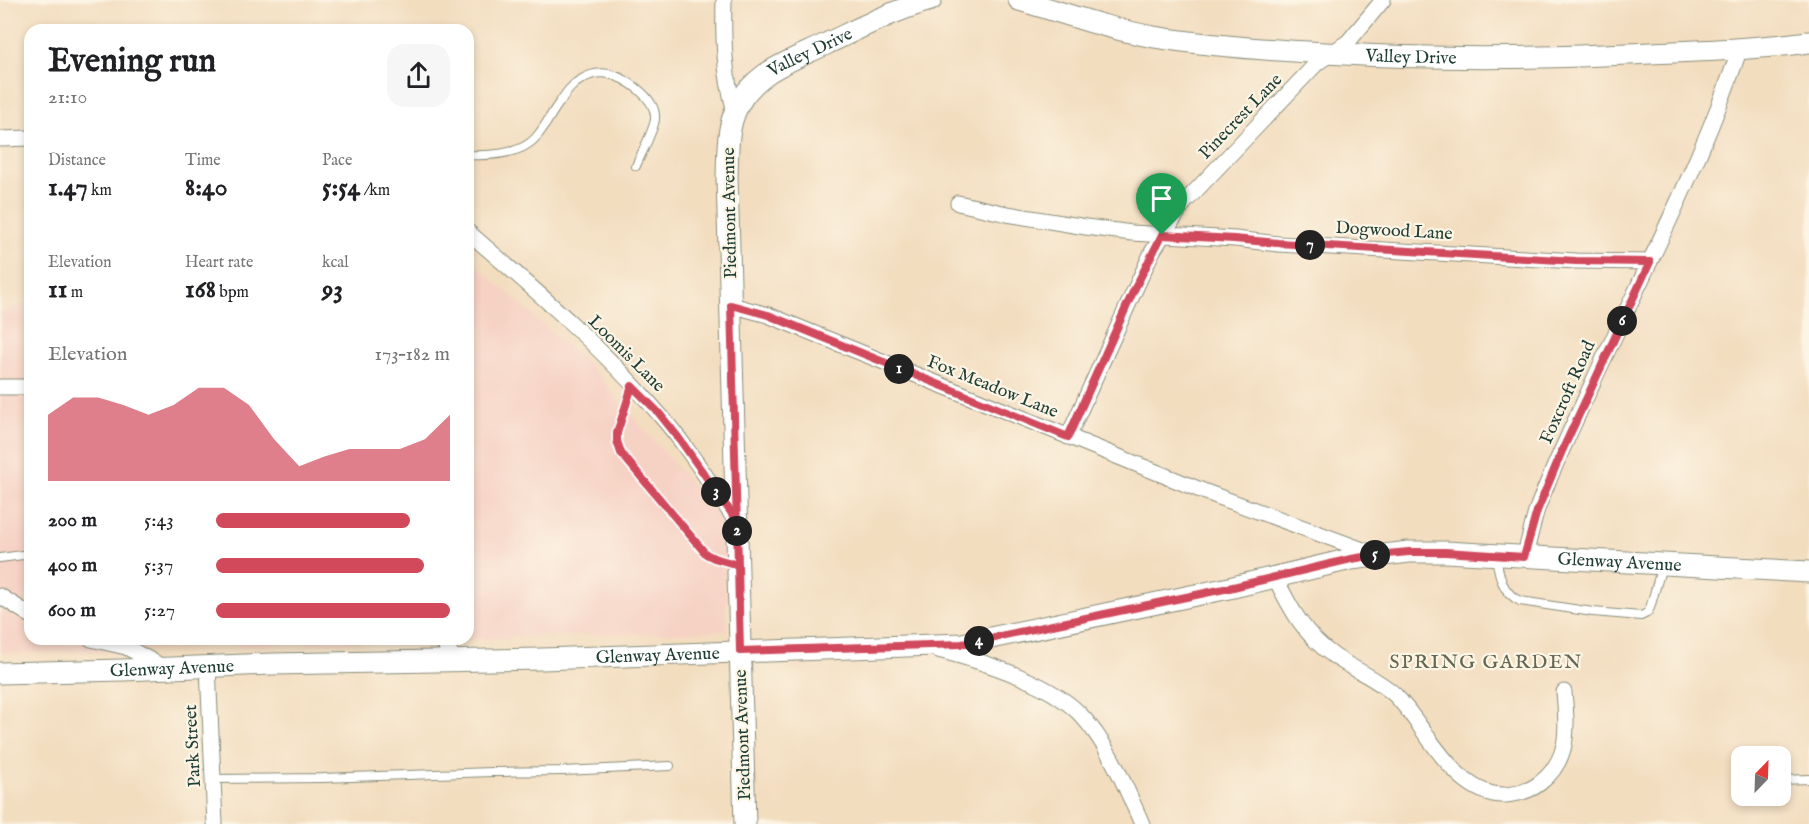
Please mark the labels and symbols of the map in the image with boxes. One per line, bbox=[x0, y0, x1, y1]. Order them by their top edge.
street label: Valley Drive bbox=[763, 23, 857, 84]
street label: Valley Drive bbox=[1364, 45, 1457, 71]
street label: Pinecrest Lane bbox=[1194, 69, 1288, 165]
street label: Piedmont Avenue bbox=[718, 147, 743, 279]
pin bbox=[1136, 173, 1187, 235]
street label: Dogwood Lane bbox=[1335, 217, 1453, 246]
pin: 7 bbox=[1295, 230, 1325, 260]
pin: 6 bbox=[1607, 306, 1637, 336]
street label: Loomis Lane bbox=[583, 311, 669, 397]
street label: Foxcroft Road bbox=[1535, 337, 1602, 448]
street label: Fox Meadow Lane bbox=[923, 351, 1061, 424]
pin: 1 bbox=[884, 354, 914, 384]
pin: 3 bbox=[701, 477, 731, 507]
pin: 2 bbox=[722, 516, 752, 546]
pin: 5 bbox=[1360, 540, 1390, 570]
street label: Glenway Avenue bbox=[1557, 548, 1682, 578]
pin: 4 bbox=[964, 626, 994, 656]
street label: Glenway Avenue bbox=[595, 643, 720, 670]
district label: SPRING GARDEN bbox=[1389, 650, 1583, 675]
street label: Glenway Avenue bbox=[110, 656, 234, 683]
street label: Piedmont Avenue bbox=[730, 669, 757, 801]
street label: Park Street bbox=[180, 704, 207, 788]
north arrow bbox=[1731, 746, 1791, 806]

